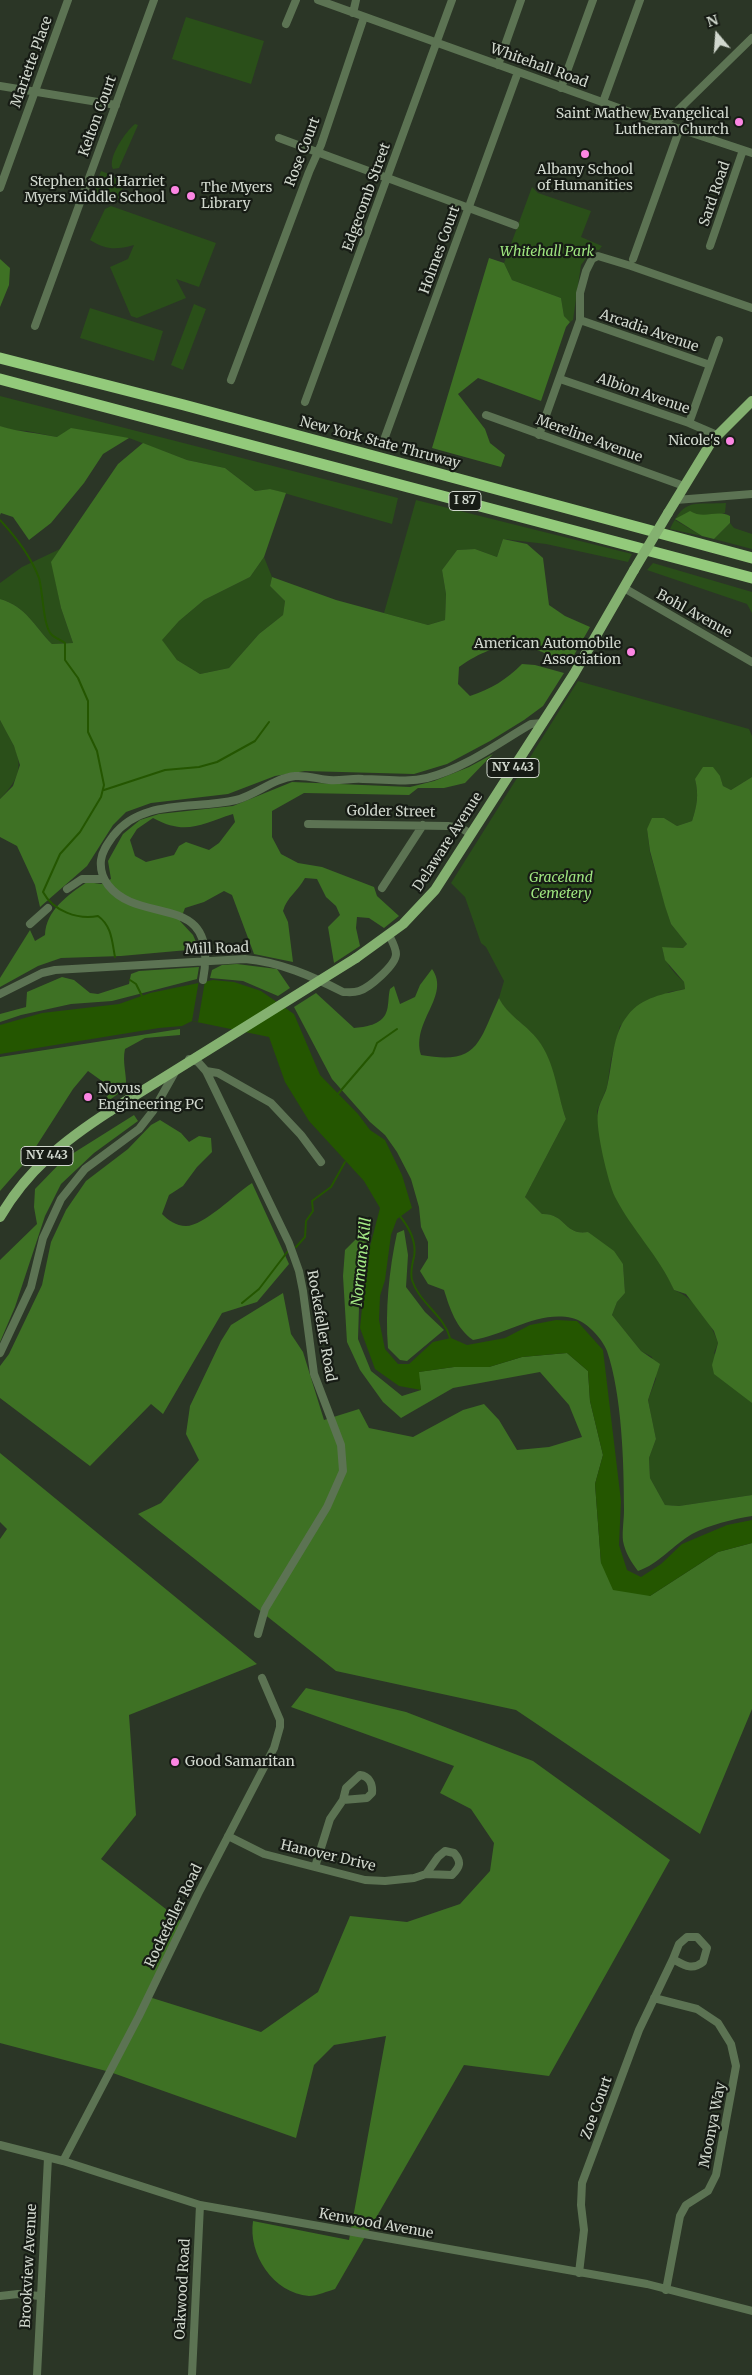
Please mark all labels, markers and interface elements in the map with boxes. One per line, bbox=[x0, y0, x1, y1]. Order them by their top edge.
north arrow bbox=[692, 10, 742, 60]
text: N bbox=[704, 10, 720, 31]
street label: Mariette Place bbox=[8, 14, 56, 110]
street label: Whitehall Road bbox=[488, 40, 590, 92]
street label: Kelton Court bbox=[76, 73, 120, 159]
place label: Saint Mathew Evangelical Lutheran Church bbox=[556, 106, 729, 138]
street label: Rose Court bbox=[282, 115, 324, 189]
marker: Saint Mathew Evangelical Lutheran Church bbox=[733, 116, 745, 128]
street label: Edgecomb Street bbox=[340, 141, 394, 253]
marker: Albany School of Humanities bbox=[579, 148, 591, 160]
street label: Sard Road bbox=[696, 159, 734, 229]
place label: Albany School of Humanities bbox=[537, 162, 633, 194]
place label: Stephen and Harriet Myers Middle School bbox=[24, 174, 165, 206]
place label: The Myers Library bbox=[201, 180, 272, 212]
marker: Stephen and Harriet Myers Middle School bbox=[169, 184, 181, 196]
marker: The Myers Library bbox=[185, 190, 197, 202]
street label: Holmes Court bbox=[416, 204, 464, 296]
park label: Whitehall Park bbox=[500, 244, 594, 260]
street label: Arcadia Avenue bbox=[597, 306, 701, 356]
street label: Albion Avenue bbox=[594, 370, 692, 418]
street label: Mereline Avenue bbox=[533, 412, 645, 466]
street label: New York State Thruway bbox=[298, 413, 462, 473]
place label: Nicole's bbox=[668, 433, 720, 449]
marker: Nicole's bbox=[724, 435, 736, 447]
road number: I 87 bbox=[449, 492, 481, 511]
street label: Bohl Avenue bbox=[653, 586, 735, 642]
place label: American Automobile Association bbox=[474, 636, 621, 669]
marker: American Automobile Association bbox=[625, 646, 637, 658]
road number: NY 443 bbox=[487, 758, 539, 778]
street label: Delaware Avenue bbox=[410, 789, 486, 895]
street label: Golder Street bbox=[347, 803, 435, 821]
park label: Graceland Cemetery bbox=[529, 870, 593, 902]
street label: Mill Road bbox=[185, 939, 249, 959]
place label: Novus Engineering PC bbox=[98, 1081, 203, 1114]
marker: Novus Engineering PC bbox=[82, 1091, 94, 1103]
road number: NY 443 bbox=[21, 1146, 73, 1166]
water label: Normans Kill bbox=[348, 1217, 376, 1307]
street label: Rockefeller Road bbox=[303, 1269, 339, 1383]
place label: Good Samaritan bbox=[185, 1754, 295, 1770]
marker: Good Samaritan bbox=[169, 1756, 181, 1768]
street label: Hanover Drive bbox=[279, 1837, 377, 1875]
street label: Rockefeller Road bbox=[142, 1862, 206, 1970]
street label: Zoe Court bbox=[578, 2074, 616, 2142]
street label: Moonya Way bbox=[696, 2081, 730, 2169]
street label: Brookview Avenue bbox=[17, 2203, 41, 2329]
street label: Kenwood Avenue bbox=[318, 2206, 434, 2242]
street label: Oakwood Road bbox=[172, 2238, 194, 2340]

